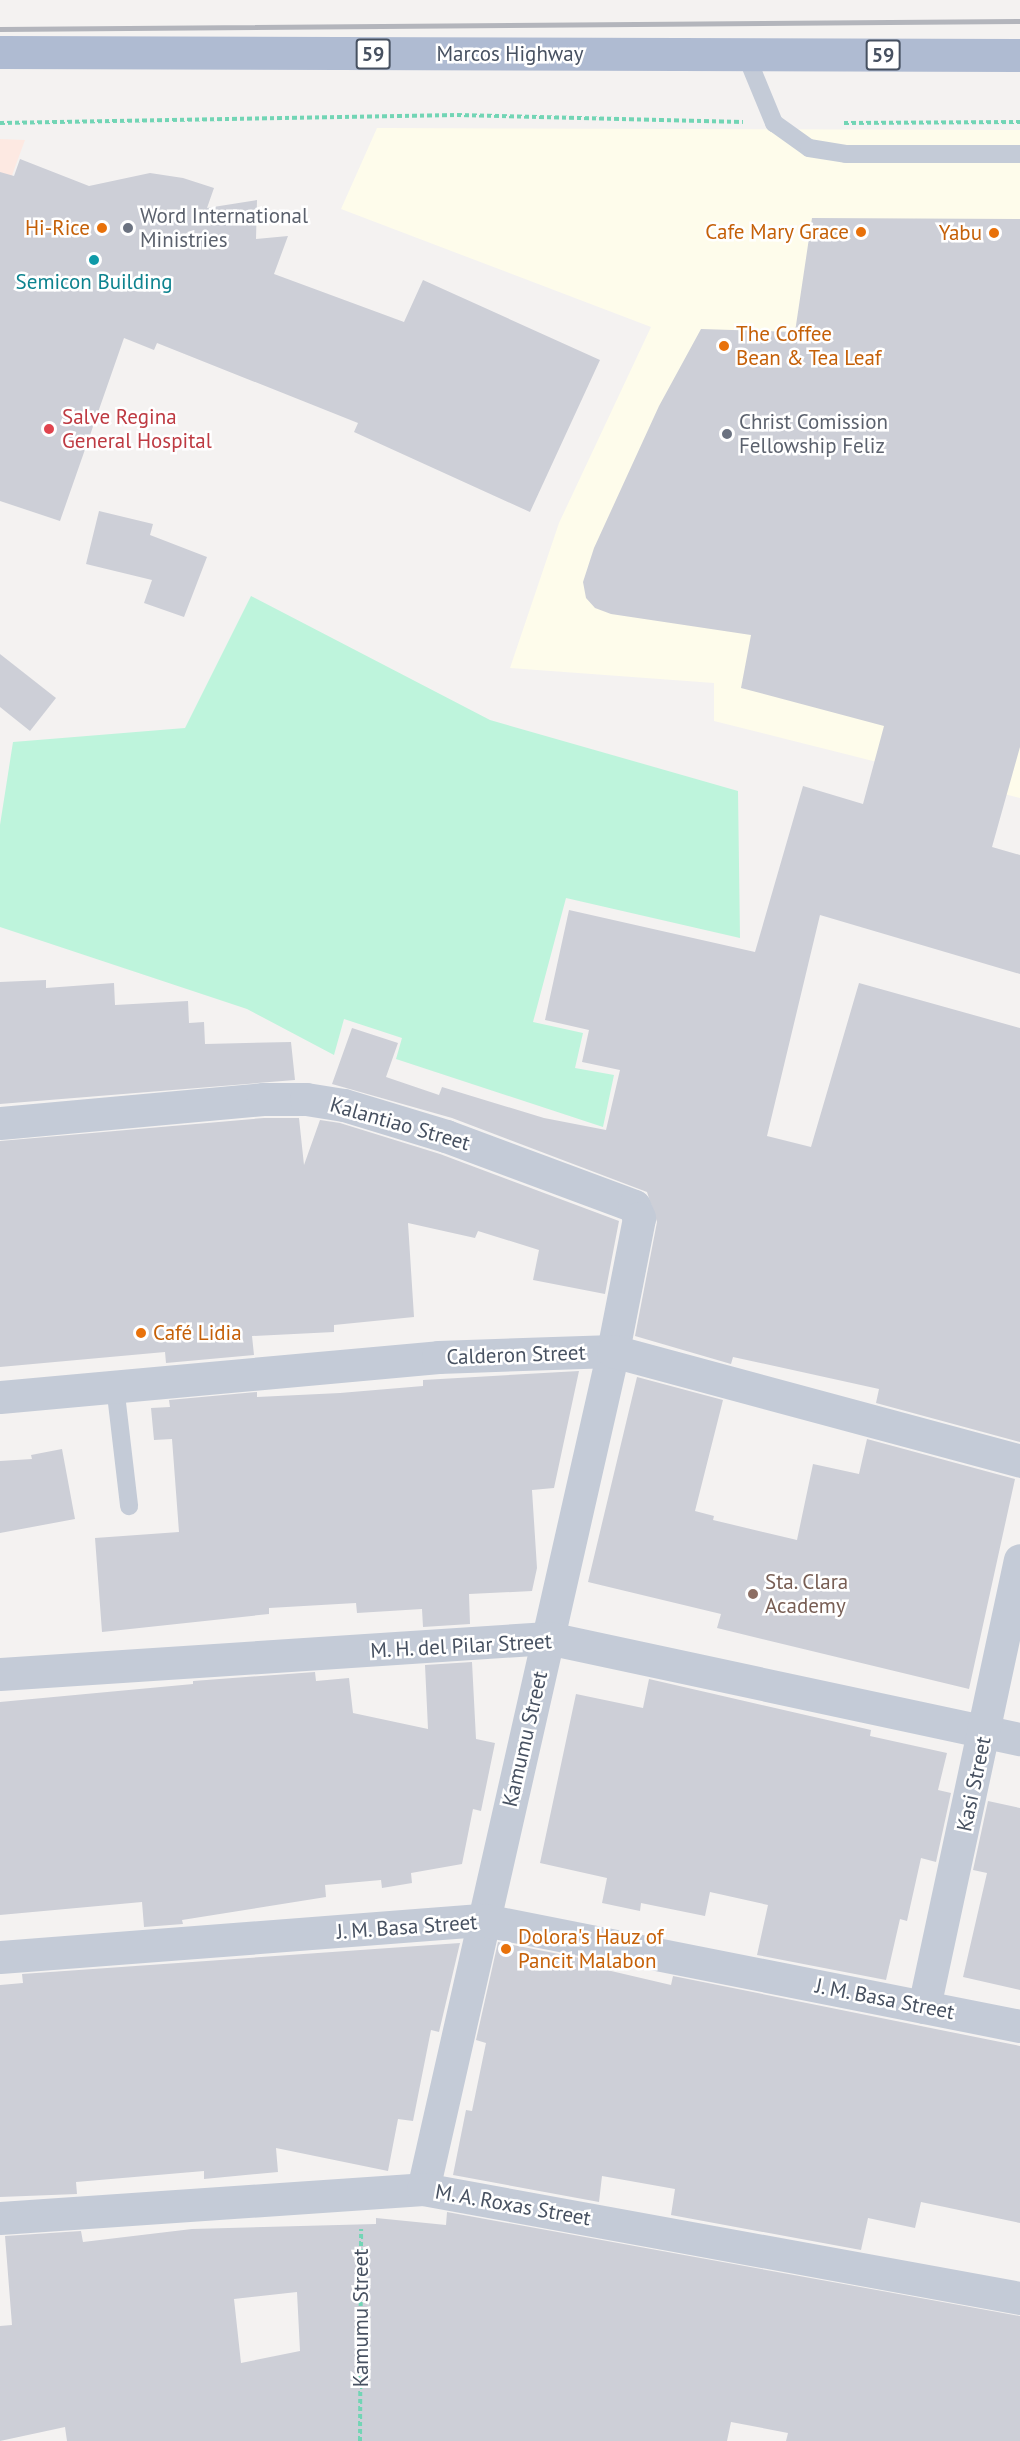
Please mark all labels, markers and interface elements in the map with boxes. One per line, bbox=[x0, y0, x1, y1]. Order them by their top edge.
road number: 59 bbox=[355, 37, 391, 71]
road number: 59 bbox=[865, 38, 901, 72]
street label: Marcos Highway bbox=[437, 41, 583, 67]
place label: Word International Ministries bbox=[140, 203, 308, 253]
place label: Hi-Rice bbox=[25, 215, 90, 241]
place label: Cafe Mary Grace bbox=[705, 219, 849, 245]
place label: Yabu bbox=[939, 220, 982, 246]
marker: Hi-Rice bbox=[95, 221, 109, 235]
marker: Word International Ministries bbox=[121, 221, 135, 235]
marker: Cafe Mary Grace bbox=[854, 225, 868, 239]
marker: Yabu bbox=[987, 226, 1001, 240]
marker: Semicon Building bbox=[87, 253, 101, 267]
place label: Semicon Building bbox=[16, 269, 172, 295]
place label: The Coffee Bean & Tea Leaf bbox=[736, 321, 882, 371]
marker: The Coffee Bean & Tea Leaf bbox=[717, 339, 731, 353]
place label: Salve Regina General Hospital bbox=[62, 404, 212, 454]
place label: Christ Comission Fellowship Feliz bbox=[739, 409, 888, 459]
marker: Salve Regina General Hospital bbox=[40, 420, 58, 438]
marker: Christ Comission Fellowship Feliz bbox=[720, 427, 734, 441]
street label: Kalantiao Street bbox=[327, 1092, 473, 1156]
place label: Café Lidia bbox=[153, 1320, 242, 1346]
marker: Café Lidia bbox=[134, 1326, 148, 1340]
street label: Calderon Street bbox=[446, 1340, 586, 1370]
place label: Sta. Clara Academy bbox=[765, 1569, 850, 1619]
marker: Sta. Clara Academy bbox=[746, 1587, 760, 1601]
street label: M. H. del Pilar Street bbox=[368, 1629, 554, 1663]
street label: Kamumu Street bbox=[497, 1669, 553, 1809]
street label: Kasi Street bbox=[952, 1734, 996, 1834]
street label: J. M. Basa Street bbox=[334, 1909, 480, 1945]
place label: Dolora's Hauz of Pancit Malabon bbox=[518, 1924, 664, 1974]
marker: Dolora's Hauz of Pancit Malabon bbox=[499, 1942, 513, 1956]
street label: J. M. Basa Street bbox=[812, 1973, 958, 2025]
street label: M. A. Roxas Street bbox=[431, 2179, 595, 2231]
street label: Kamumu Street bbox=[348, 2249, 374, 2387]

